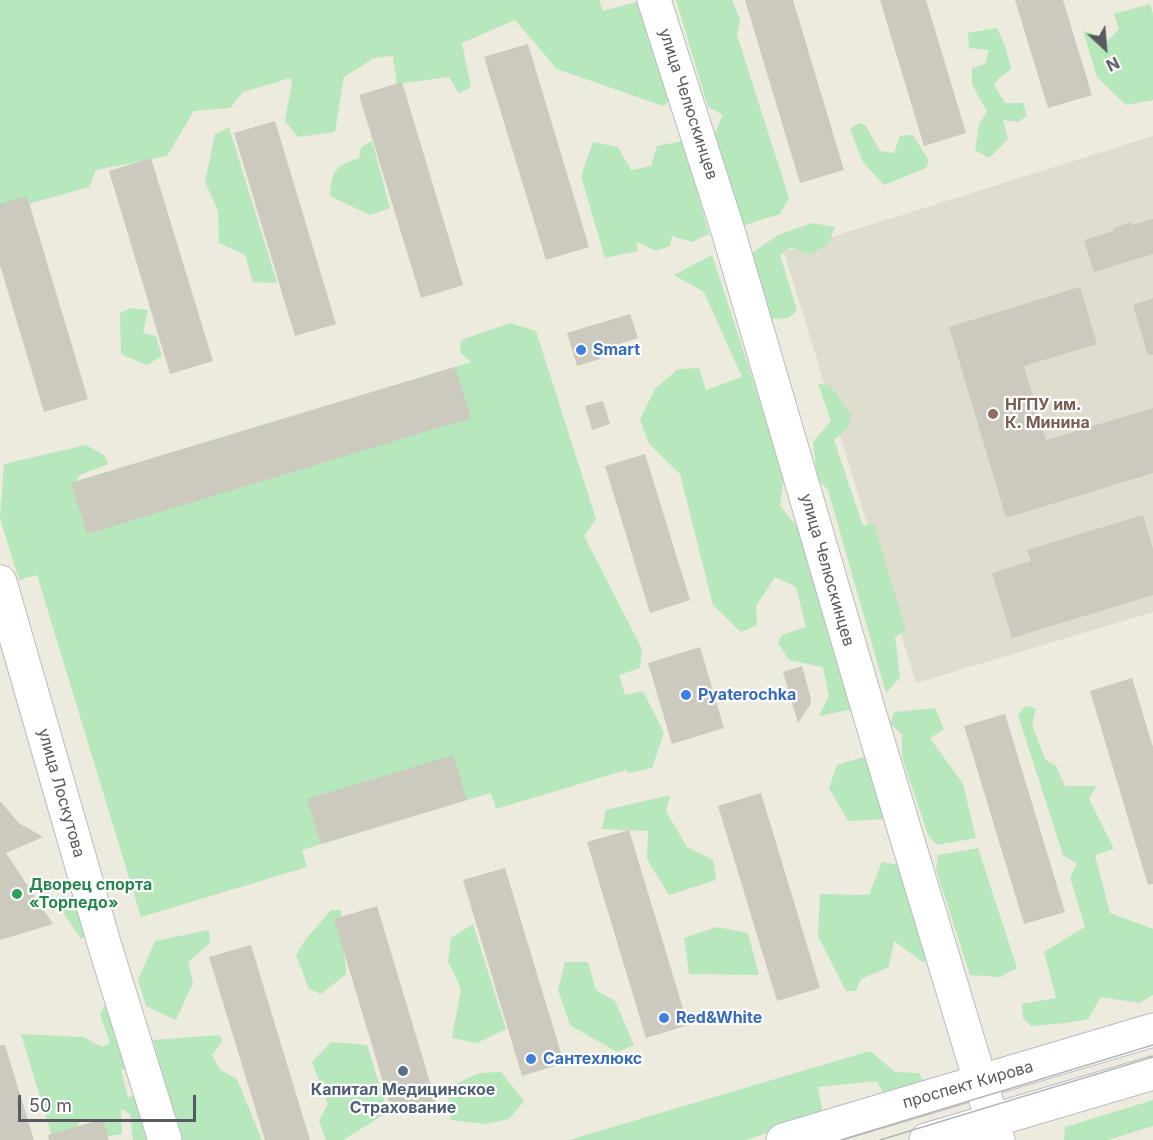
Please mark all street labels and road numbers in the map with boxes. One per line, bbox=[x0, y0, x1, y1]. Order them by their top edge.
street label: улица Челюскинцев bbox=[654, 26, 722, 182]
street label: улица Челюскинцев bbox=[796, 491, 858, 649]
street label: улица Лоскутова bbox=[33, 726, 89, 860]
street label: проспект Кирова bbox=[901, 1057, 1035, 1113]

